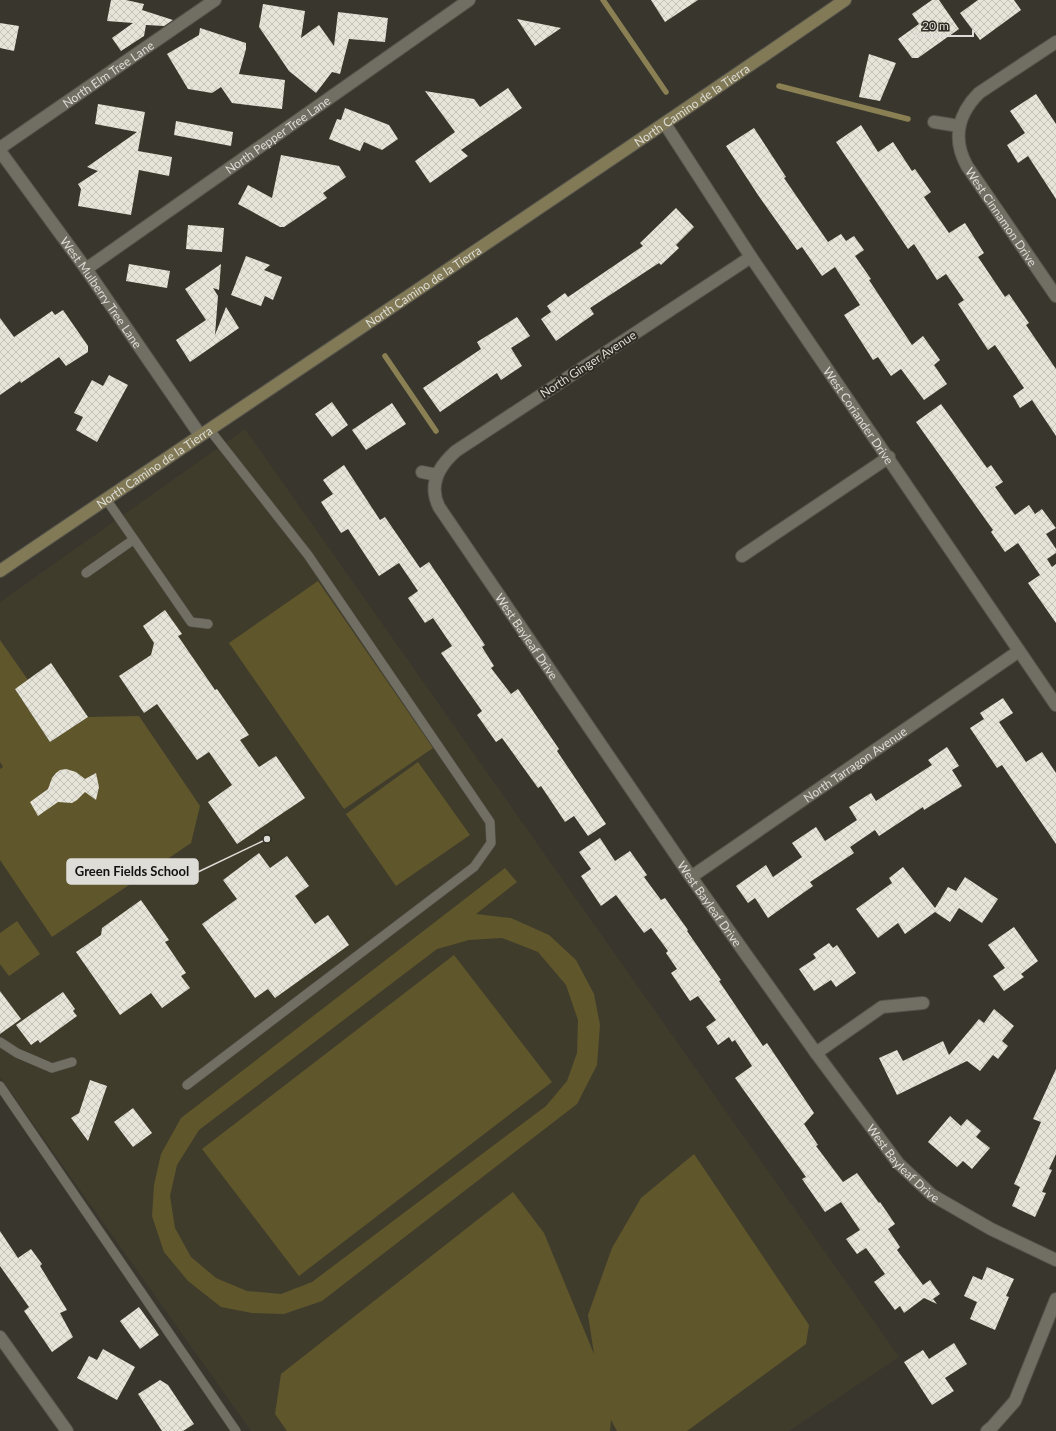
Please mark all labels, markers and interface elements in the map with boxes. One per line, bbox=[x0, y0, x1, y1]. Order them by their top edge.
scale bar bbox=[916, 12, 973, 38]
text: 20 m bbox=[922, 18, 949, 33]
street label: North Elm Tree Lane bbox=[59, 37, 156, 110]
street label: North Camino de la Tierra bbox=[631, 60, 752, 149]
street label: North Pepper Tree Lane bbox=[222, 92, 333, 177]
street label: West Cinnamon Drive bbox=[963, 165, 1041, 269]
street label: West Mulberry Tree Lane bbox=[57, 234, 146, 351]
street label: North Camino de la Tierra bbox=[362, 242, 484, 330]
street label: North Ginger Avenue bbox=[537, 327, 639, 401]
street label: West Coriander Drive bbox=[820, 364, 897, 467]
street label: North Camino de la Tierra bbox=[93, 423, 215, 511]
street label: West Bayleaf Drive bbox=[492, 590, 562, 682]
street label: North Tarragon Avenue bbox=[800, 723, 909, 805]
street label: West Bayleaf Drive bbox=[675, 858, 745, 949]
callout: Green Fields School bbox=[67, 859, 198, 884]
text: Green Fields School bbox=[75, 863, 189, 879]
street label: West Bayleaf Drive bbox=[864, 1121, 942, 1205]

